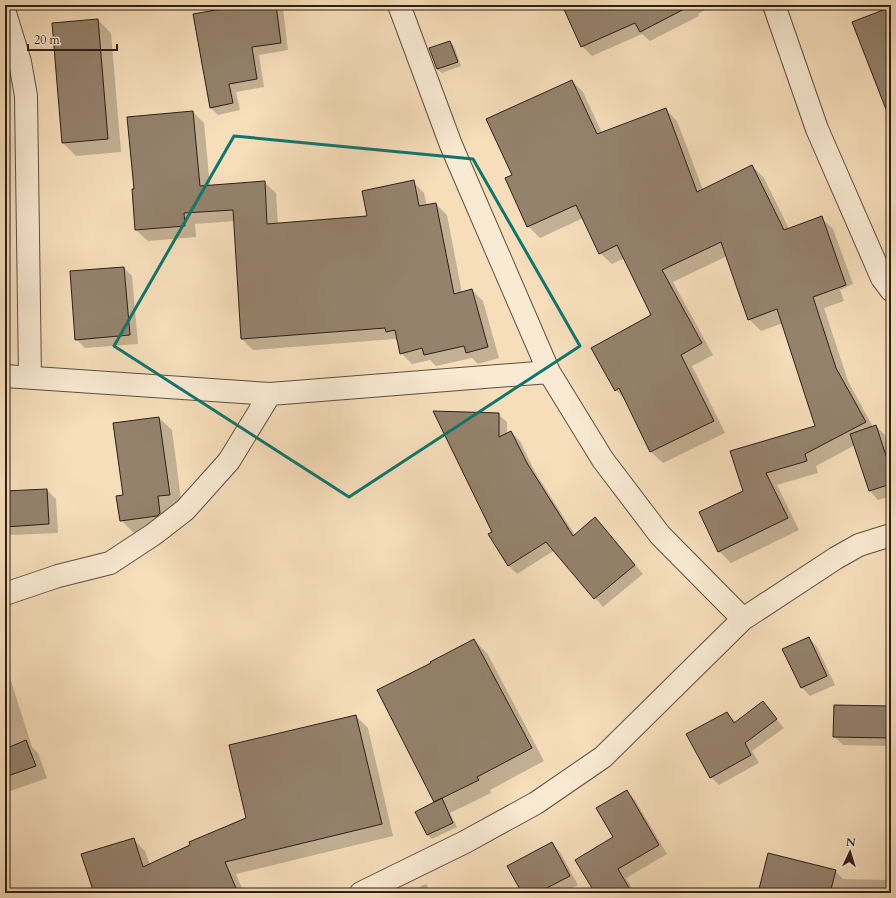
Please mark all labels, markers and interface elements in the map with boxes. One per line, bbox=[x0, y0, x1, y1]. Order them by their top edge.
scale bar bbox=[28, 26, 117, 52]
text: 20 m bbox=[34, 32, 61, 48]
north arrow bbox=[830, 832, 870, 872]
text: N bbox=[845, 835, 856, 850]

